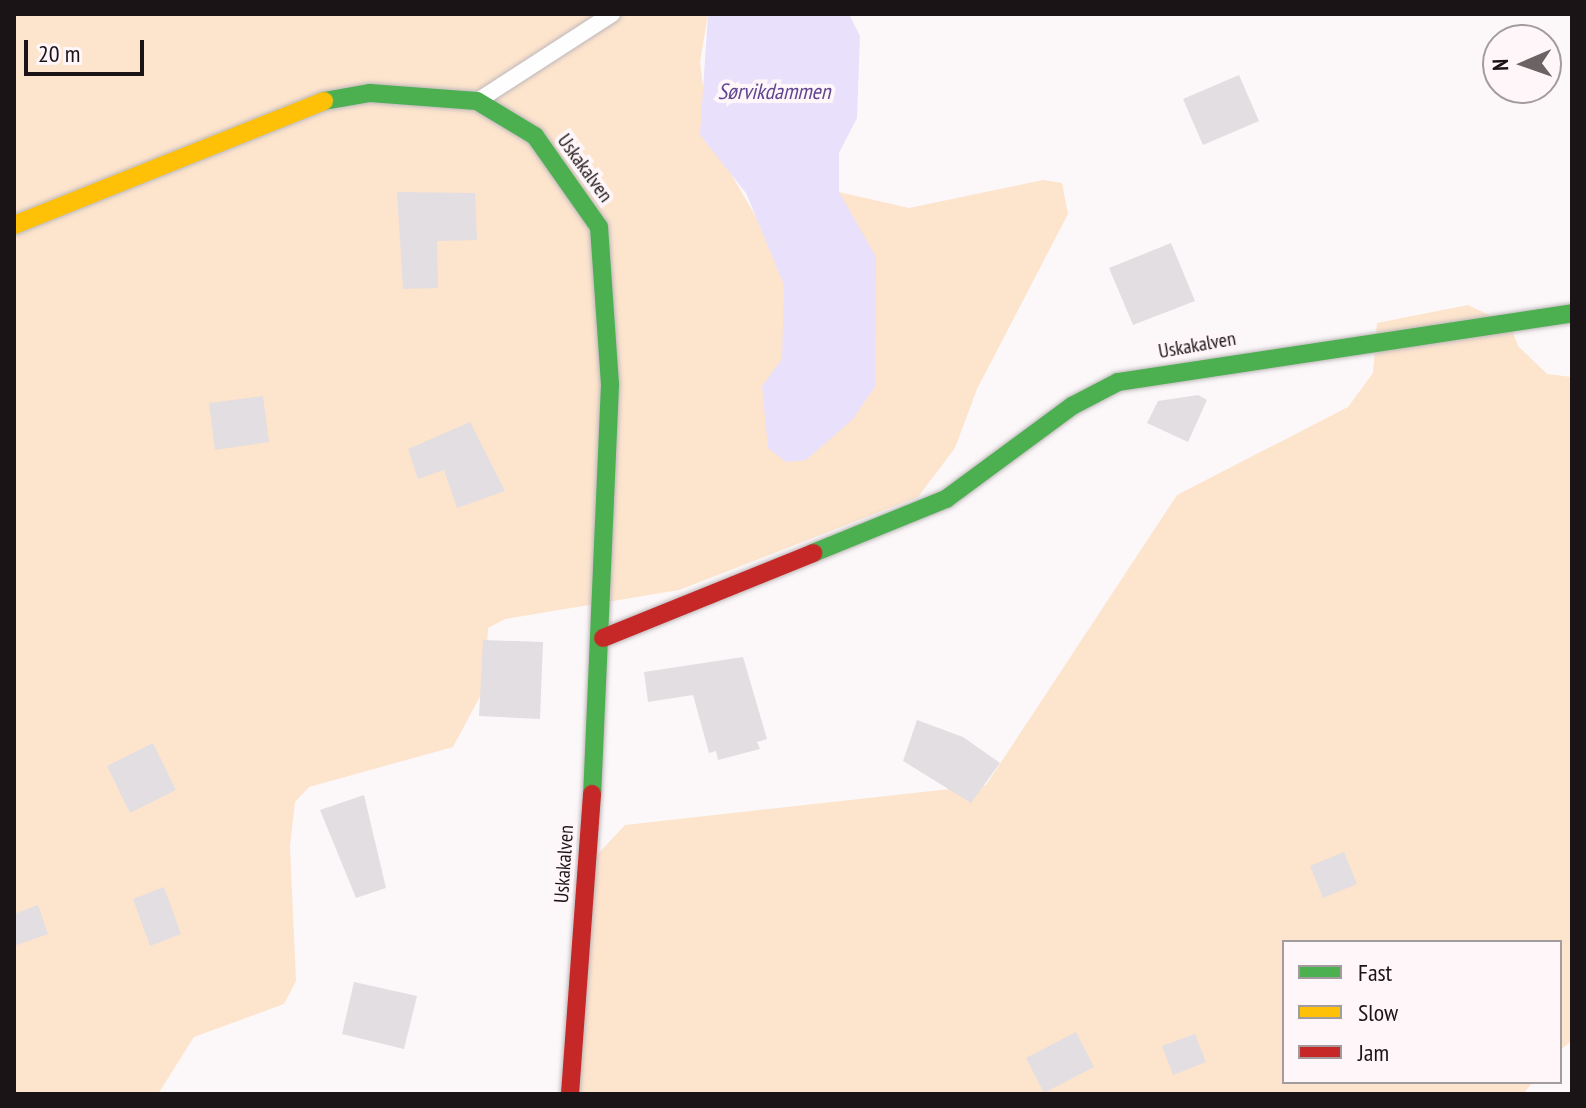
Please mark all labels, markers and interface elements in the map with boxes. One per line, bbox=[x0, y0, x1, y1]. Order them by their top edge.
scale bar bbox=[28, 24, 148, 74]
north arrow bbox=[1482, 24, 1562, 104]
text: 20 m bbox=[38, 38, 80, 69]
text: N bbox=[1486, 58, 1514, 71]
water label: Sørvikdammen bbox=[718, 79, 830, 105]
street label: Uskakalven bbox=[552, 129, 618, 207]
street label: Uskakalven bbox=[1156, 326, 1238, 364]
street label: Uskakalven bbox=[549, 824, 579, 904]
legend bbox=[1282, 940, 1562, 1084]
text: Fast bbox=[1358, 957, 1392, 988]
text: Slow bbox=[1358, 997, 1398, 1028]
text: Jam bbox=[1358, 1037, 1389, 1068]

